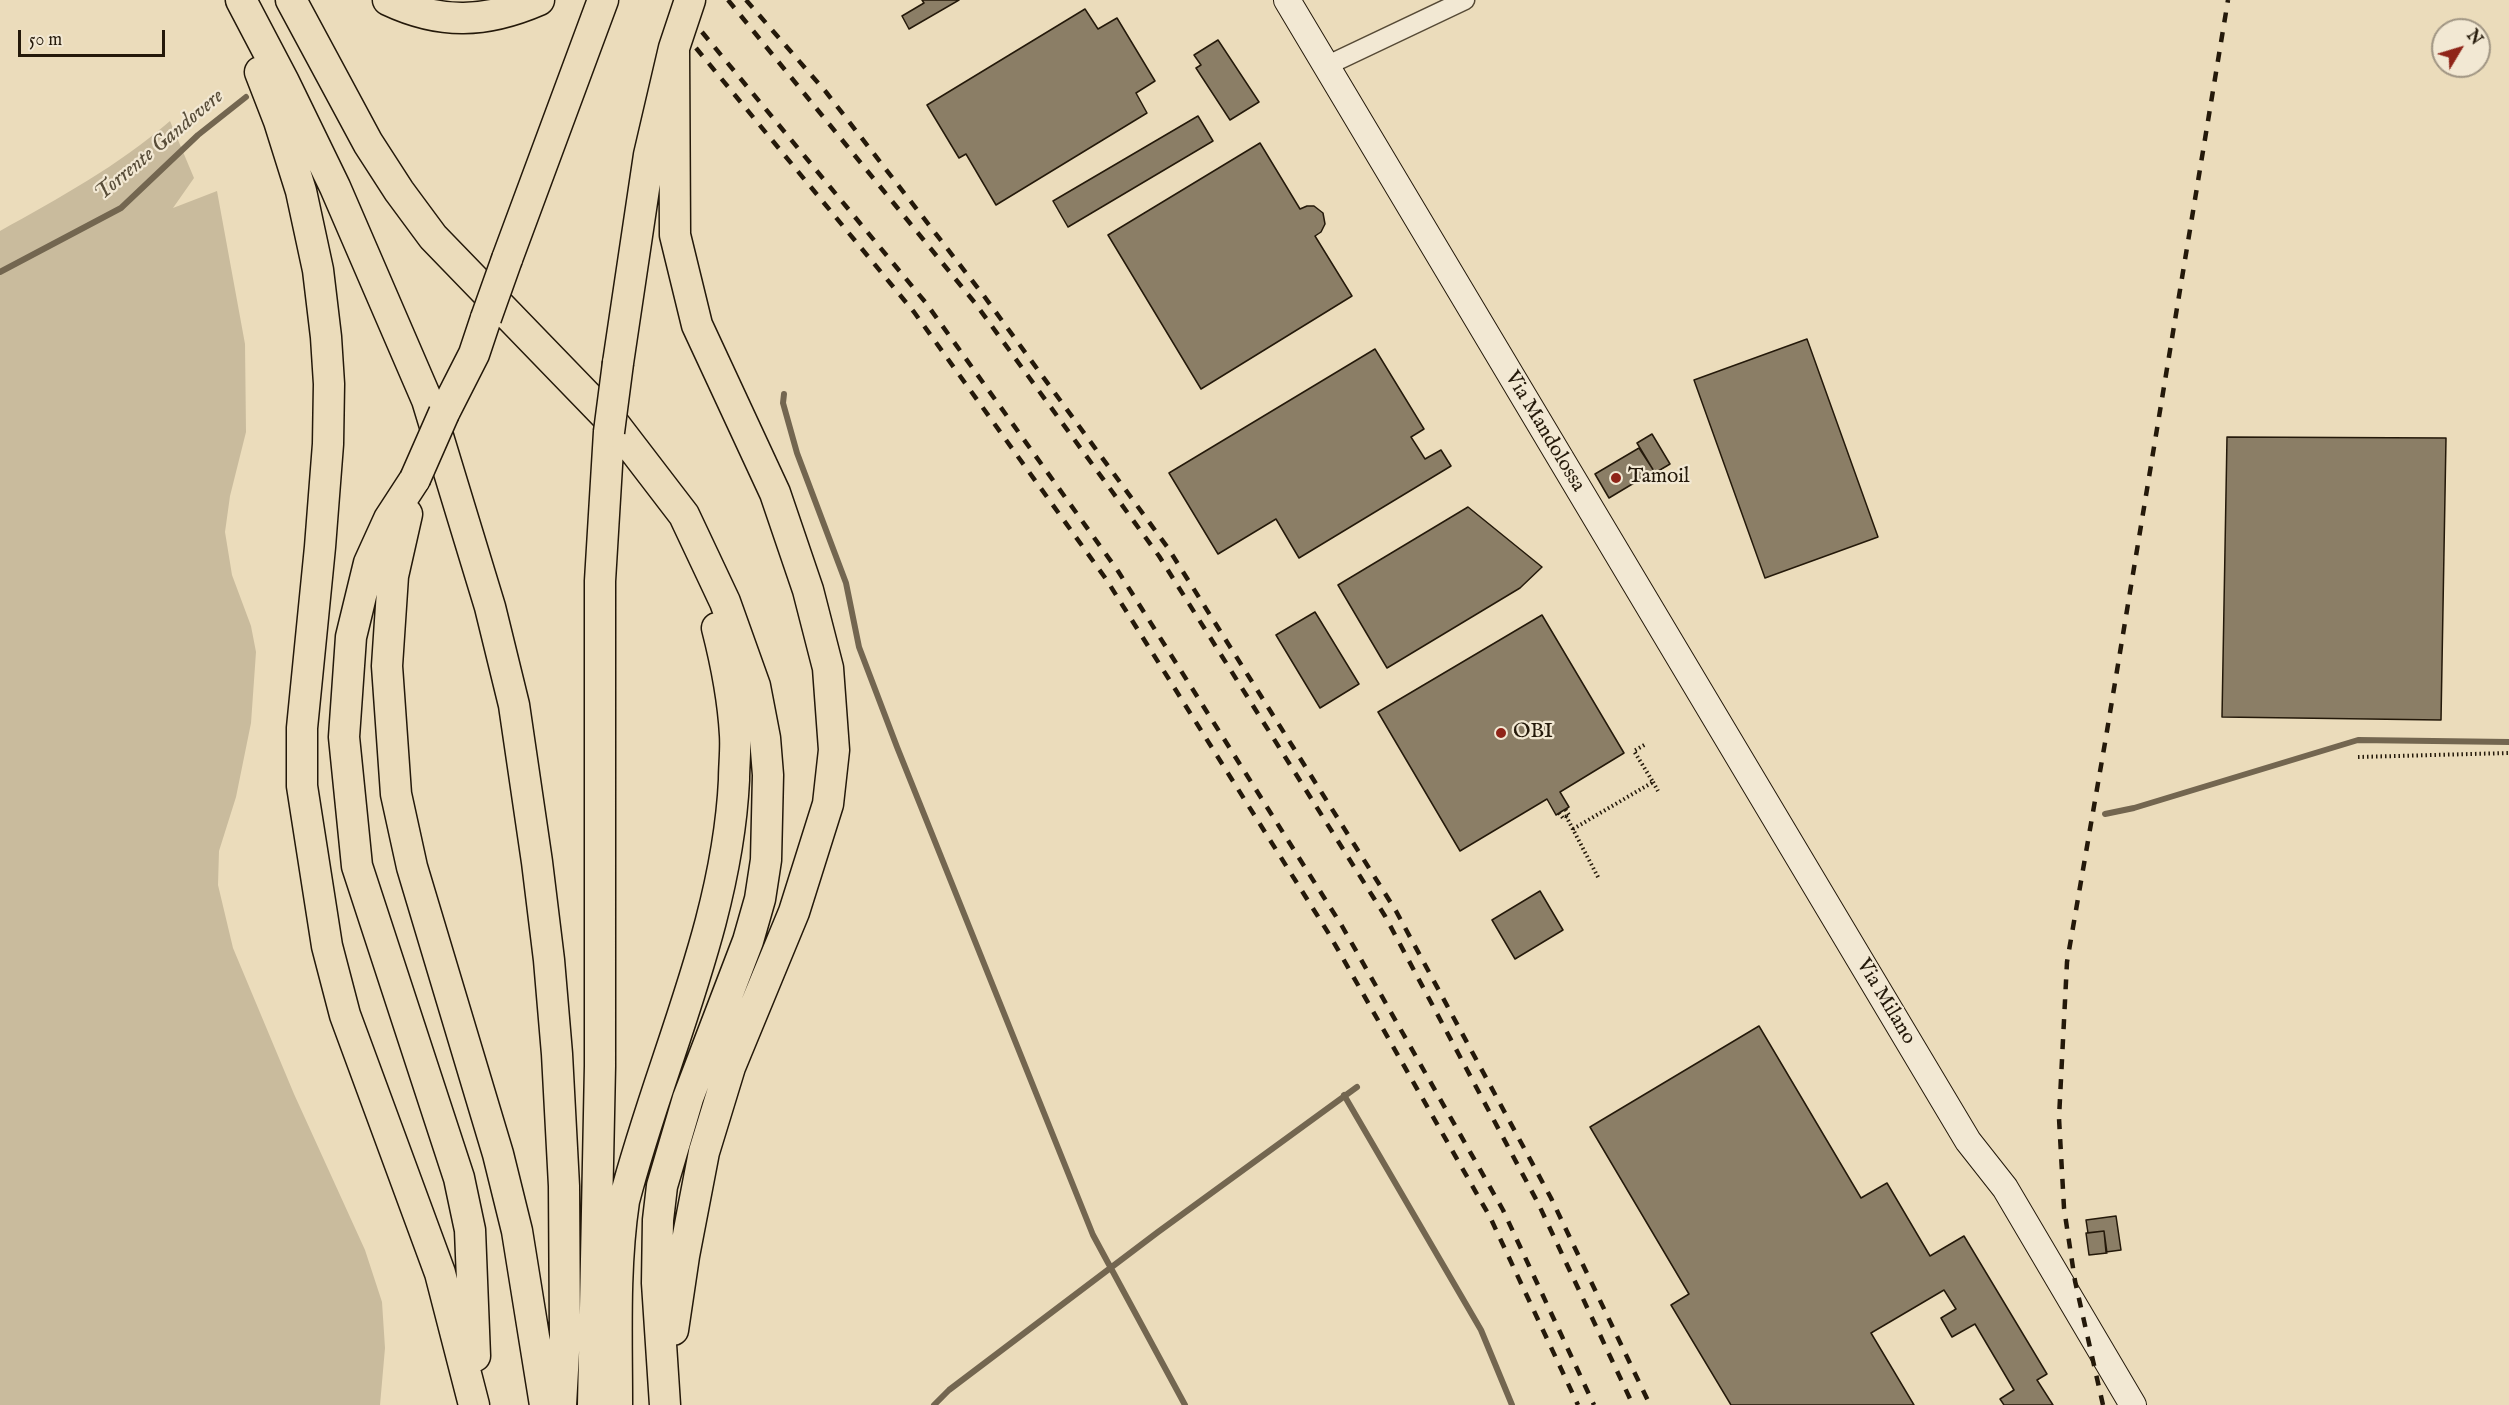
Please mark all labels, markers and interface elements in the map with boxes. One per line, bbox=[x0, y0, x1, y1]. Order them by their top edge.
scale bar bbox=[21, 18, 168, 56]
north arrow bbox=[2431, 18, 2491, 78]
text: N bbox=[2461, 27, 2486, 50]
text: 50 m bbox=[29, 29, 62, 52]
water label: Torrente Gandovere bbox=[90, 84, 230, 208]
street label: Via Mandolossa bbox=[1498, 367, 1590, 497]
place label: Tamoil bbox=[1628, 465, 1690, 491]
marker: Tamoil bbox=[1609, 471, 1623, 485]
place label: OBI bbox=[1513, 720, 1553, 746]
marker: OBI bbox=[1494, 726, 1508, 740]
street label: Via Milano bbox=[1850, 954, 1920, 1050]

